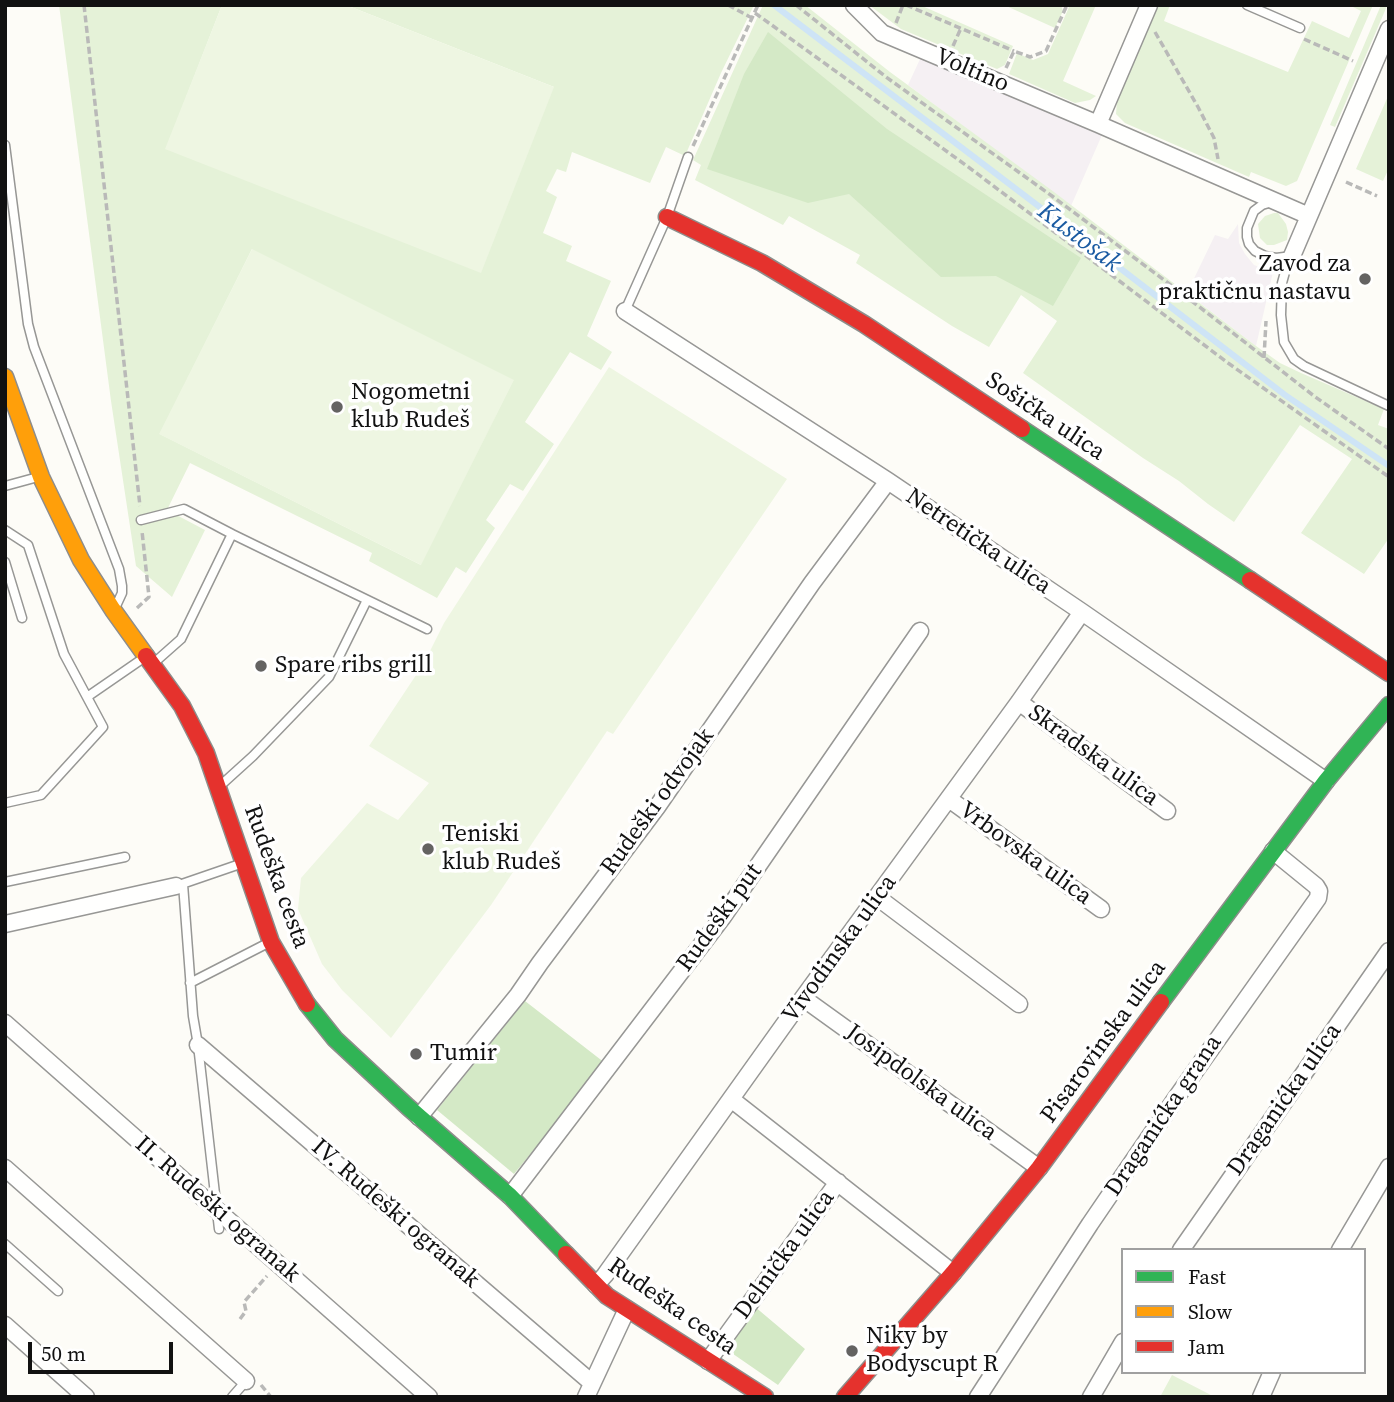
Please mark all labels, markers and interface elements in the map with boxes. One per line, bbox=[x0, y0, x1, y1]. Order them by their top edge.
street label: Voltino bbox=[931, 43, 1013, 99]
water label: Kustošak bbox=[1031, 196, 1127, 280]
place label: Zavod za praktičnu nastavu bbox=[1158, 251, 1351, 307]
marker: Zavod za praktičnu nastavu bbox=[1357, 271, 1373, 287]
street label: Sošička ulica bbox=[980, 367, 1110, 467]
place label: Nogometni klub Rudeš bbox=[351, 379, 470, 435]
marker: Nogometni klub Rudeš bbox=[329, 399, 345, 415]
street label: Netretička ulica bbox=[900, 483, 1056, 601]
place label: Spare ribs grill bbox=[275, 652, 432, 680]
marker: Spare ribs grill bbox=[253, 658, 269, 674]
street label: Skradska ulica bbox=[1022, 699, 1164, 813]
street label: Rudeški odvojak bbox=[595, 723, 721, 881]
street label: Vrbovska ulica bbox=[953, 796, 1097, 912]
street label: Rudeška cesta bbox=[237, 801, 315, 953]
place label: Teniski klub Rudeš bbox=[442, 821, 561, 877]
marker: Teniski klub Rudeš bbox=[420, 841, 436, 857]
street label: Rudeški put bbox=[671, 858, 769, 978]
street label: Vivodinska ulica bbox=[777, 869, 903, 1029]
street label: Pisarovinska ulica bbox=[1035, 955, 1173, 1129]
street label: Josipdolska ulica bbox=[840, 1018, 1002, 1148]
street label: Draganićka ulica bbox=[1222, 1018, 1348, 1182]
street label: Draganićka grana bbox=[1099, 1030, 1229, 1202]
place label: Tumir bbox=[430, 1040, 497, 1068]
marker: Tumir bbox=[408, 1046, 424, 1062]
street label: II. Rudeški ogranak bbox=[129, 1131, 305, 1289]
street label: IV. Rudeški ogranak bbox=[305, 1133, 485, 1295]
street label: Delnička ulica bbox=[729, 1185, 841, 1325]
legend bbox=[1121, 1248, 1366, 1374]
street label: Rudeška cesta bbox=[602, 1252, 742, 1362]
text: Fast bbox=[1188, 1262, 1226, 1291]
text: Slow bbox=[1188, 1297, 1232, 1326]
place label: Niky by Bodyscupt R bbox=[866, 1323, 998, 1379]
scale bar bbox=[32, 1328, 177, 1372]
text: Jam bbox=[1188, 1332, 1225, 1361]
text: 50 m bbox=[41, 1339, 86, 1368]
marker: Niky by Bodyscupt R bbox=[844, 1343, 860, 1359]

